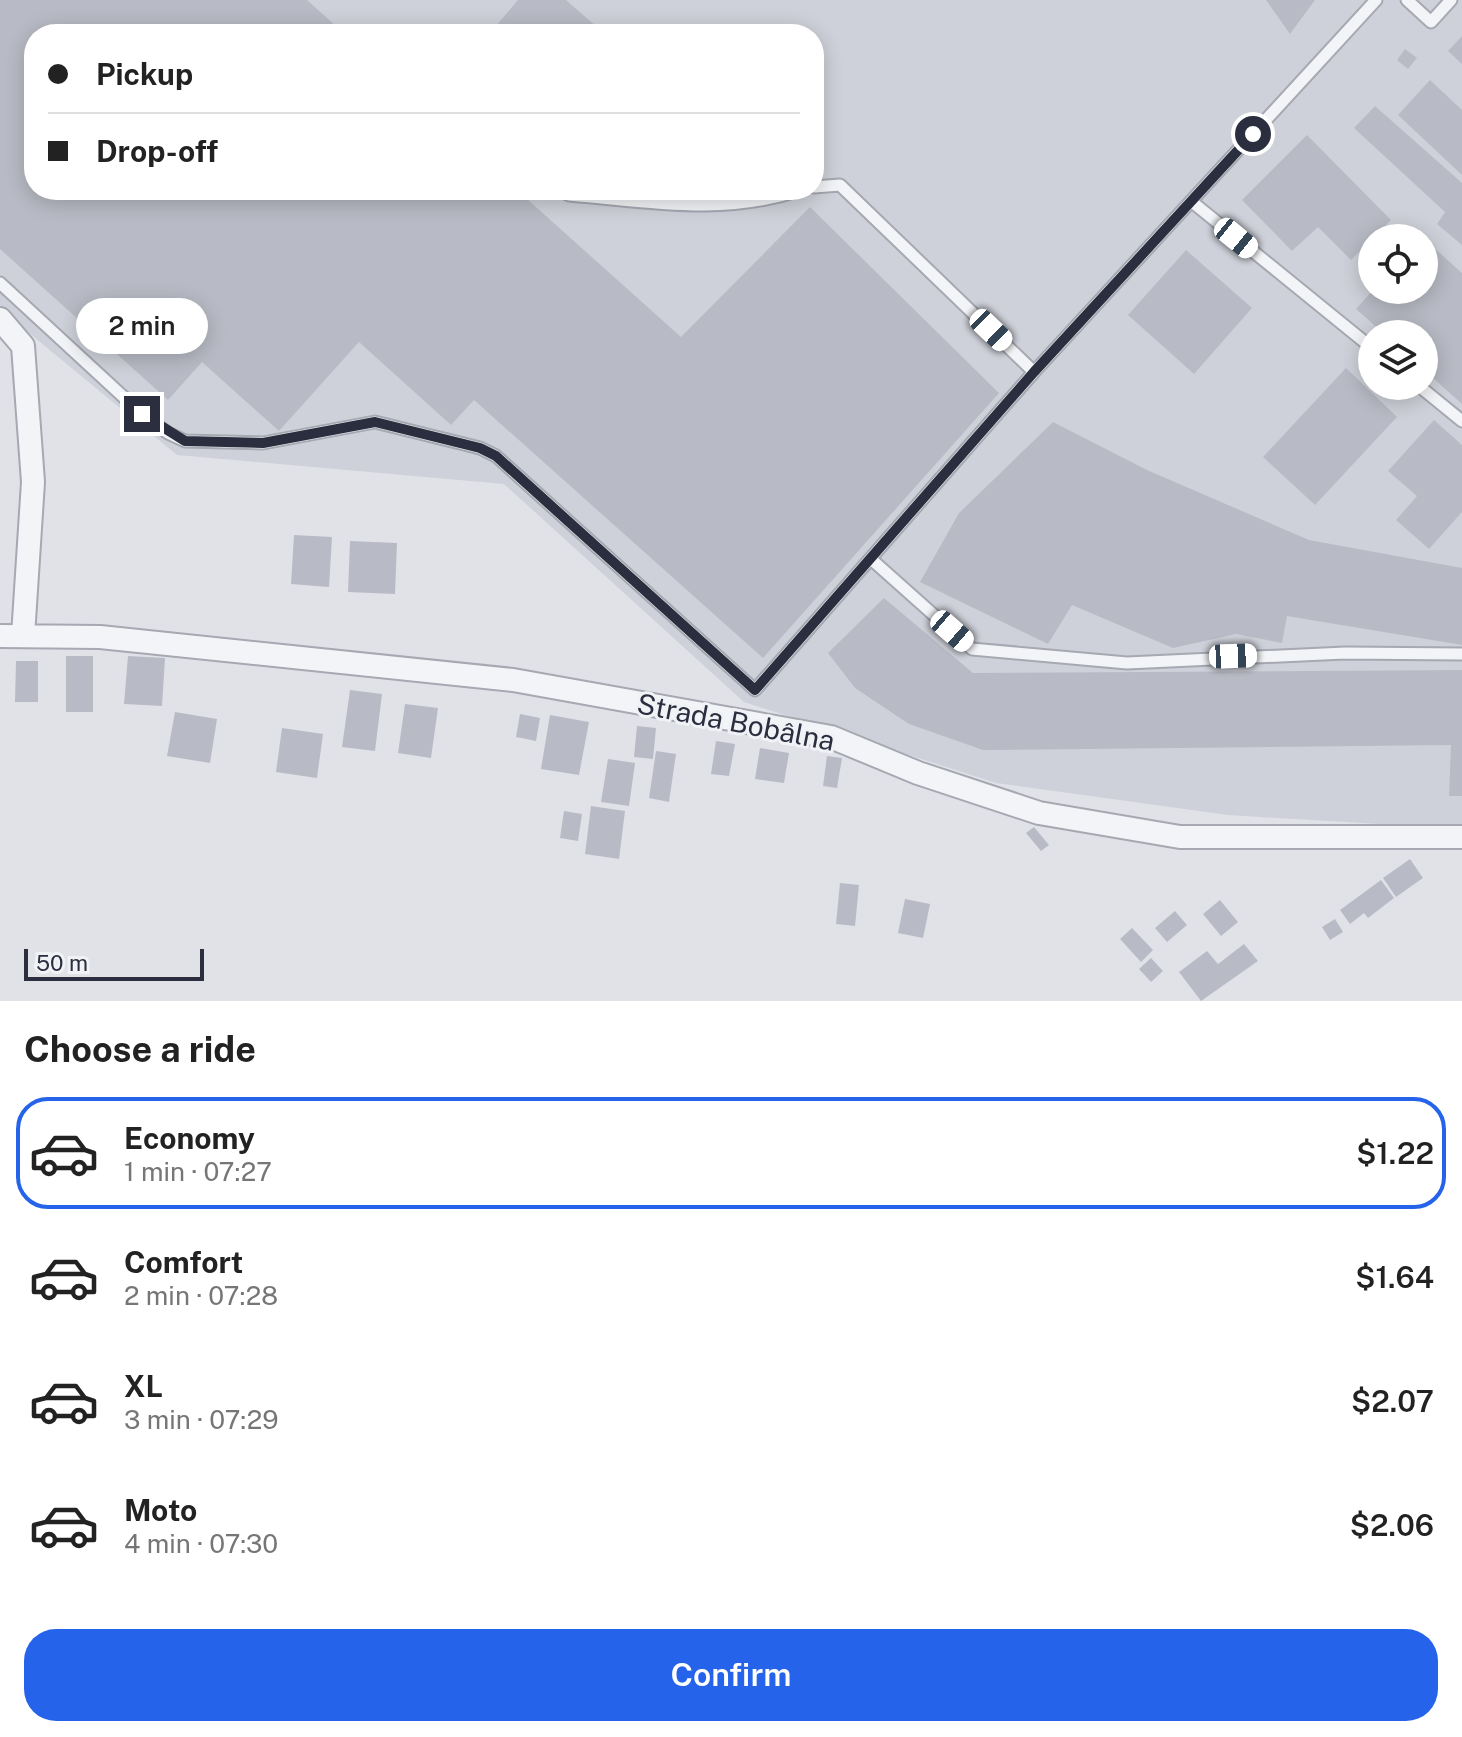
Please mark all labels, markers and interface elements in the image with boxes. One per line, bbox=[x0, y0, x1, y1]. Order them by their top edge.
text: Pickup bbox=[96, 56, 193, 92]
route start bbox=[1235, 116, 1271, 152]
text: Drop-off bbox=[96, 133, 218, 169]
car bbox=[1210, 214, 1262, 262]
map controls bbox=[1358, 224, 1438, 400]
button: locate bbox=[1358, 224, 1438, 304]
callout: 2 min bbox=[76, 298, 208, 354]
car bbox=[965, 305, 1017, 355]
text: 2 min bbox=[108, 310, 176, 341]
button: layers bbox=[1358, 320, 1438, 400]
route end bbox=[124, 396, 160, 432]
car bbox=[926, 606, 978, 656]
car bbox=[1209, 643, 1257, 669]
street label: Strada Bobâlna bbox=[634, 686, 838, 757]
scale bar bbox=[24, 945, 204, 981]
text: 50 m bbox=[36, 950, 88, 976]
text: Choose a ride bbox=[24, 1028, 256, 1070]
icon: car bbox=[28, 1117, 100, 1189]
text: Economy bbox=[124, 1120, 255, 1156]
text: $1.22 bbox=[1356, 1135, 1434, 1171]
text: 1 min · 07:27 bbox=[124, 1156, 272, 1187]
icon: car bbox=[28, 1241, 100, 1313]
text: Comfort bbox=[124, 1244, 243, 1280]
text: $1.64 bbox=[1355, 1259, 1434, 1295]
text: 2 min · 07:28 bbox=[124, 1280, 278, 1311]
icon: car bbox=[28, 1365, 100, 1437]
text: XL bbox=[124, 1368, 163, 1404]
text: $2.07 bbox=[1351, 1383, 1434, 1419]
text: 3 min · 07:29 bbox=[124, 1404, 278, 1435]
icon: car bbox=[28, 1489, 100, 1561]
text: Moto bbox=[124, 1492, 197, 1528]
text: $2.06 bbox=[1350, 1507, 1434, 1543]
text: 4 min · 07:30 bbox=[124, 1528, 278, 1559]
button: Confirm bbox=[24, 1629, 1438, 1721]

